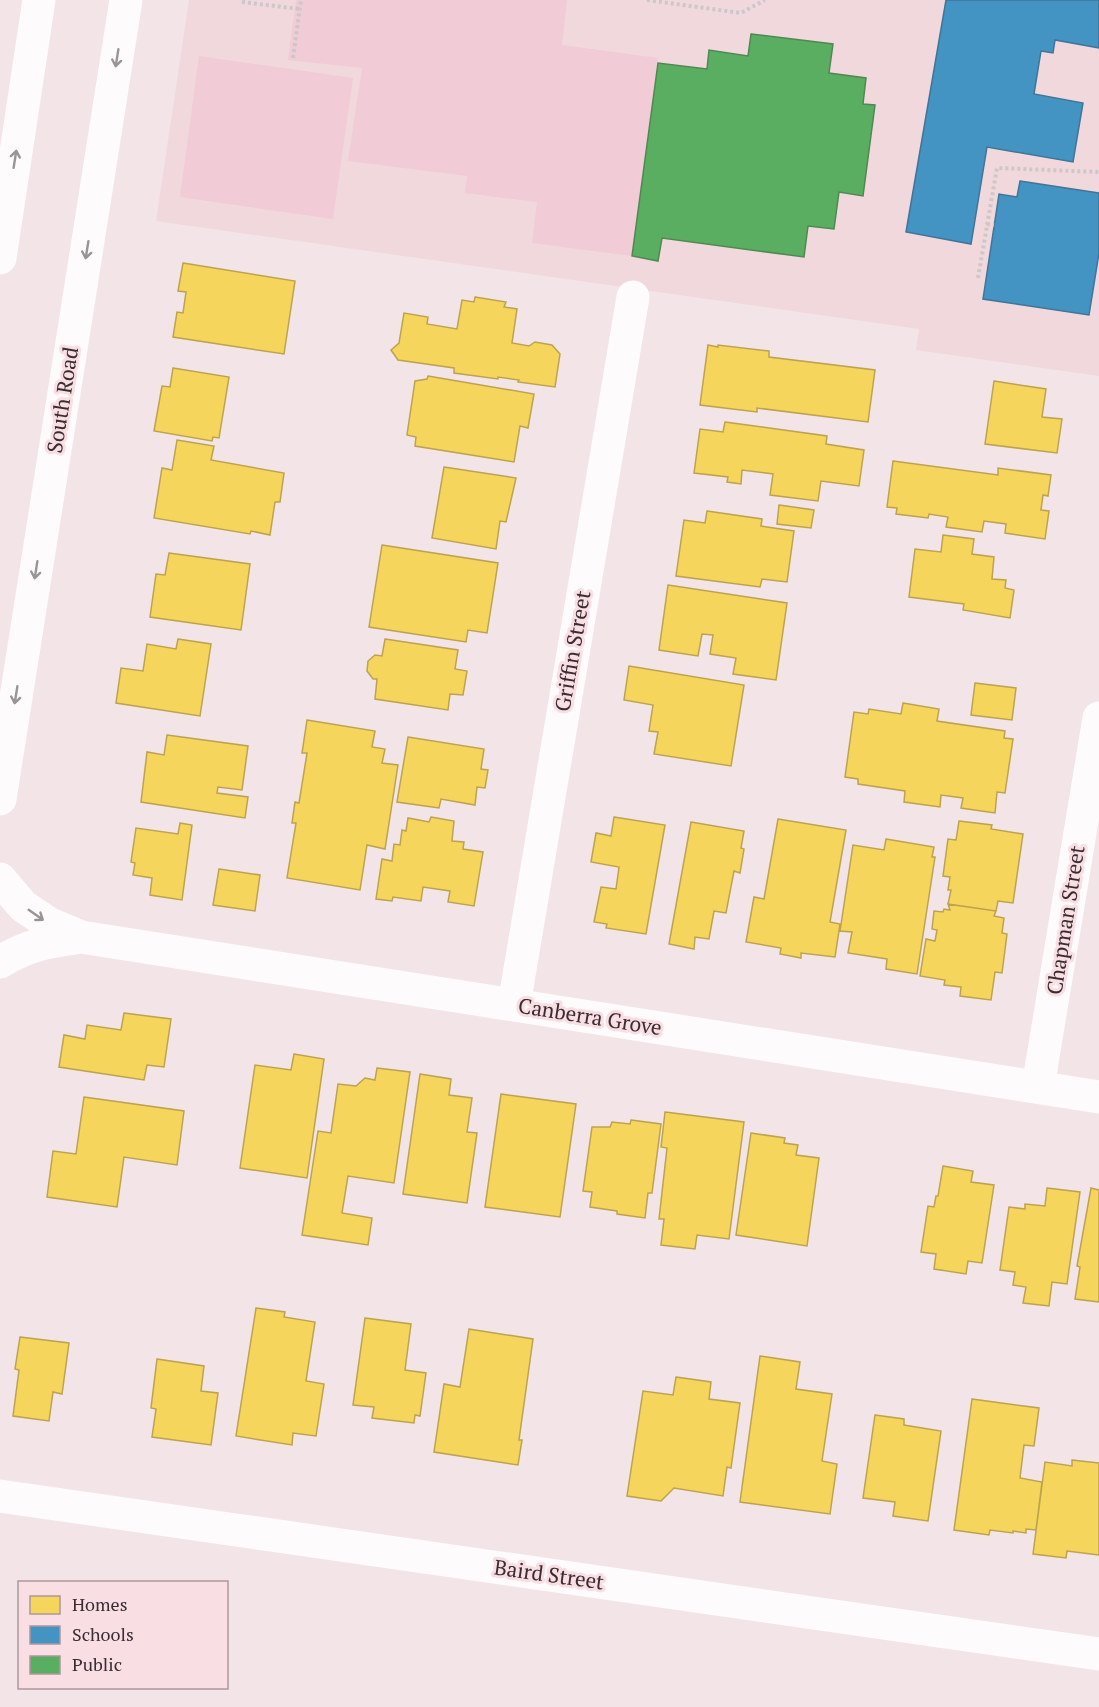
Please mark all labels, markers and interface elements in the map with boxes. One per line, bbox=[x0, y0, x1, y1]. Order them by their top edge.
one-way arrow bbox=[111, 47, 122, 67]
one-way arrow bbox=[9, 149, 20, 169]
one-way arrow bbox=[81, 240, 92, 260]
street label: South Road bbox=[40, 344, 84, 455]
one-way arrow bbox=[30, 559, 41, 579]
street label: Griffin Street bbox=[548, 588, 596, 713]
one-way arrow bbox=[11, 684, 22, 704]
street label: Chapman Street bbox=[1039, 843, 1091, 996]
one-way arrow bbox=[27, 909, 43, 921]
street label: Canberra Grove bbox=[516, 991, 664, 1041]
street label: Baird Street bbox=[492, 1552, 606, 1596]
legend bbox=[18, 1581, 228, 1689]
text: Homes bbox=[72, 1592, 127, 1616]
text: Schools bbox=[72, 1622, 134, 1646]
text: Public bbox=[72, 1652, 122, 1676]

